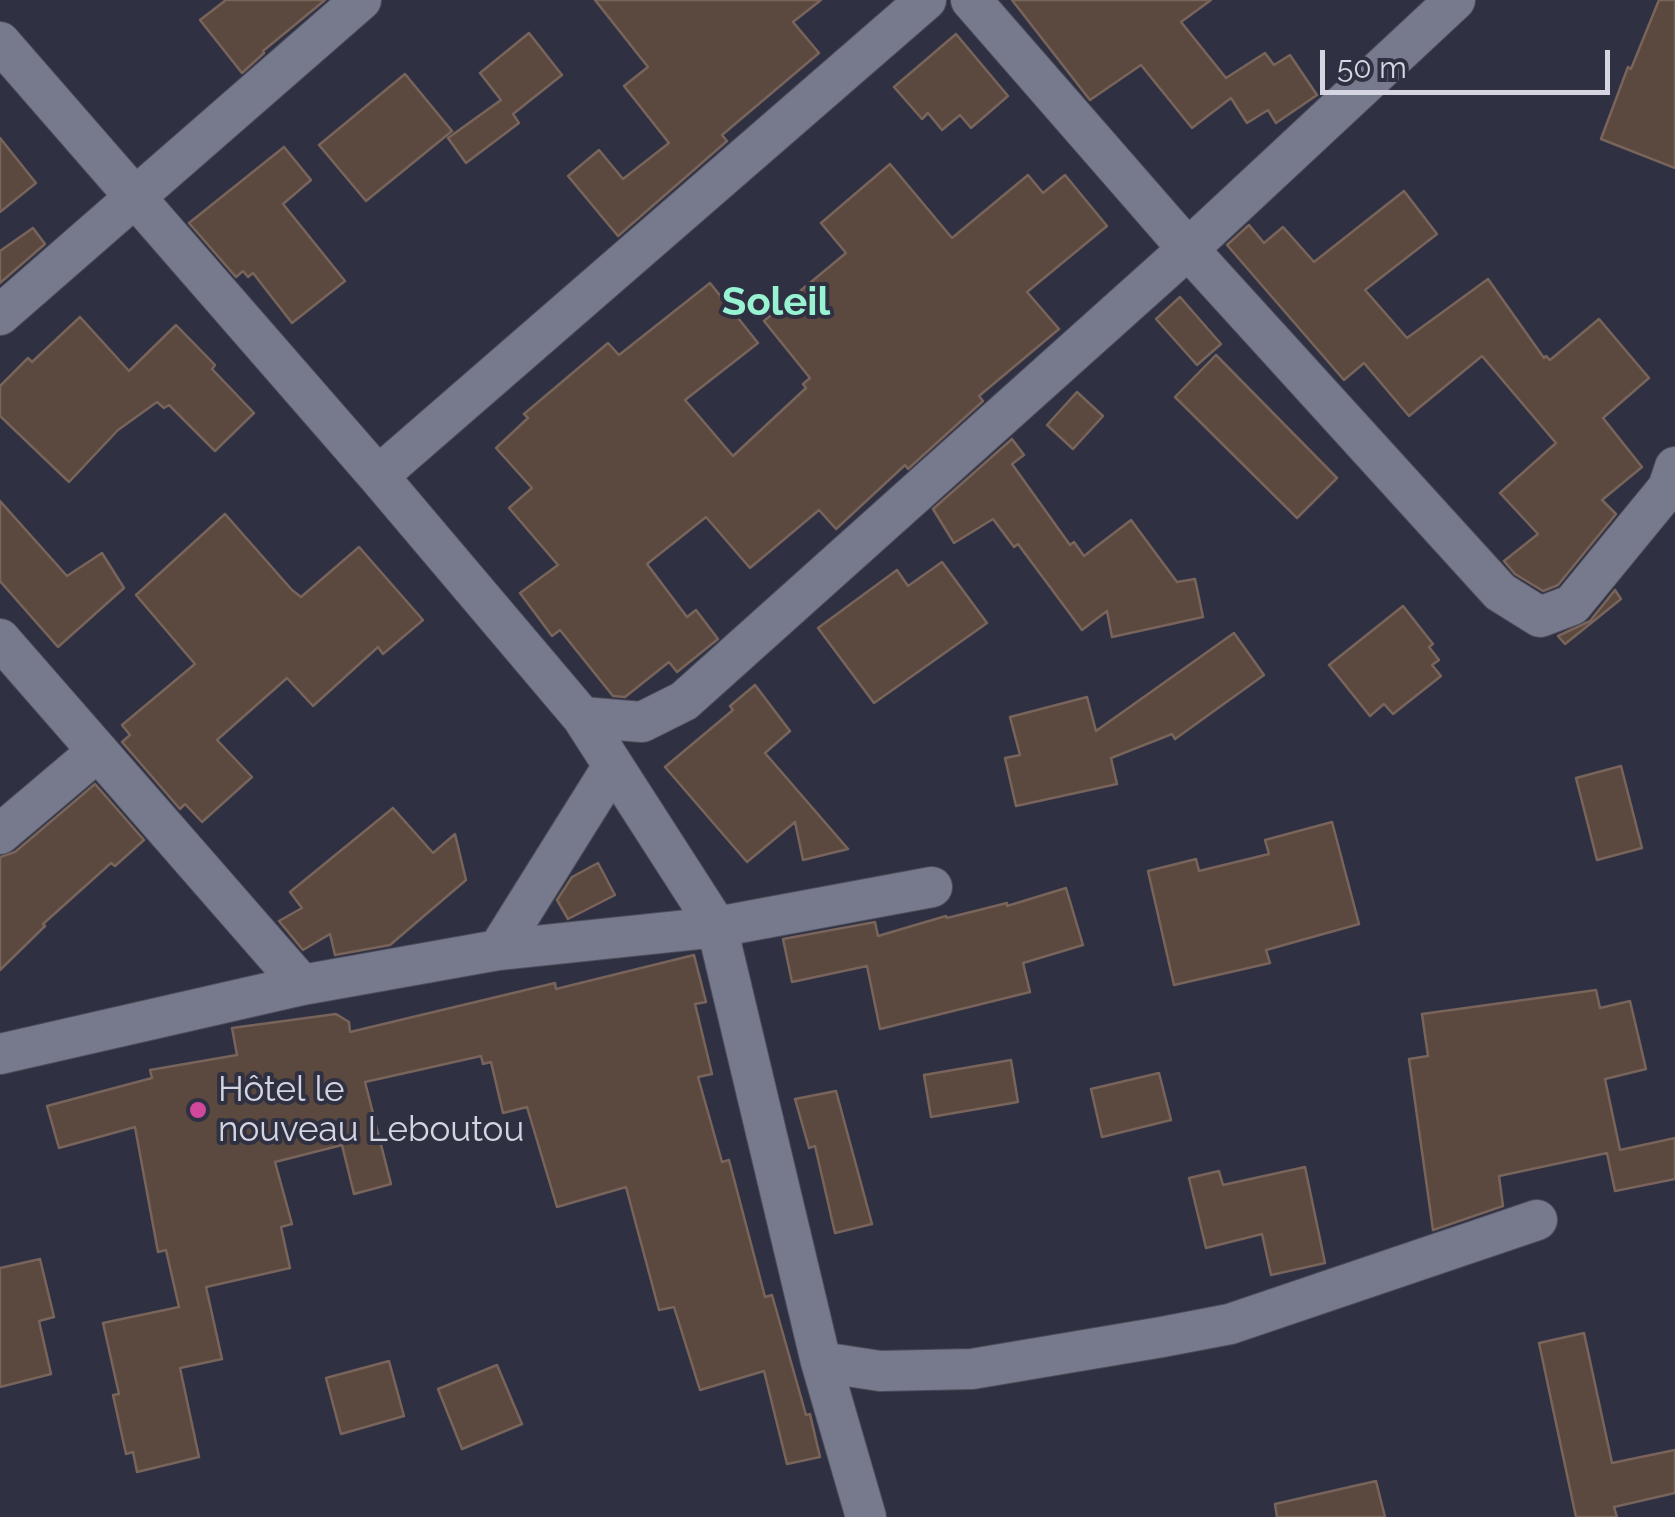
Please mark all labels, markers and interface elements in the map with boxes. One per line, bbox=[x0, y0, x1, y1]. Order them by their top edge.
scale bar bbox=[1325, 30, 1615, 92]
text: 50 m bbox=[1337, 50, 1407, 85]
district label: Soleil bbox=[722, 279, 830, 327]
place label: Hôtel le nouveau Leboutou bbox=[218, 1069, 524, 1151]
marker: Hôtel le nouveau Leboutou bbox=[187, 1099, 209, 1121]

